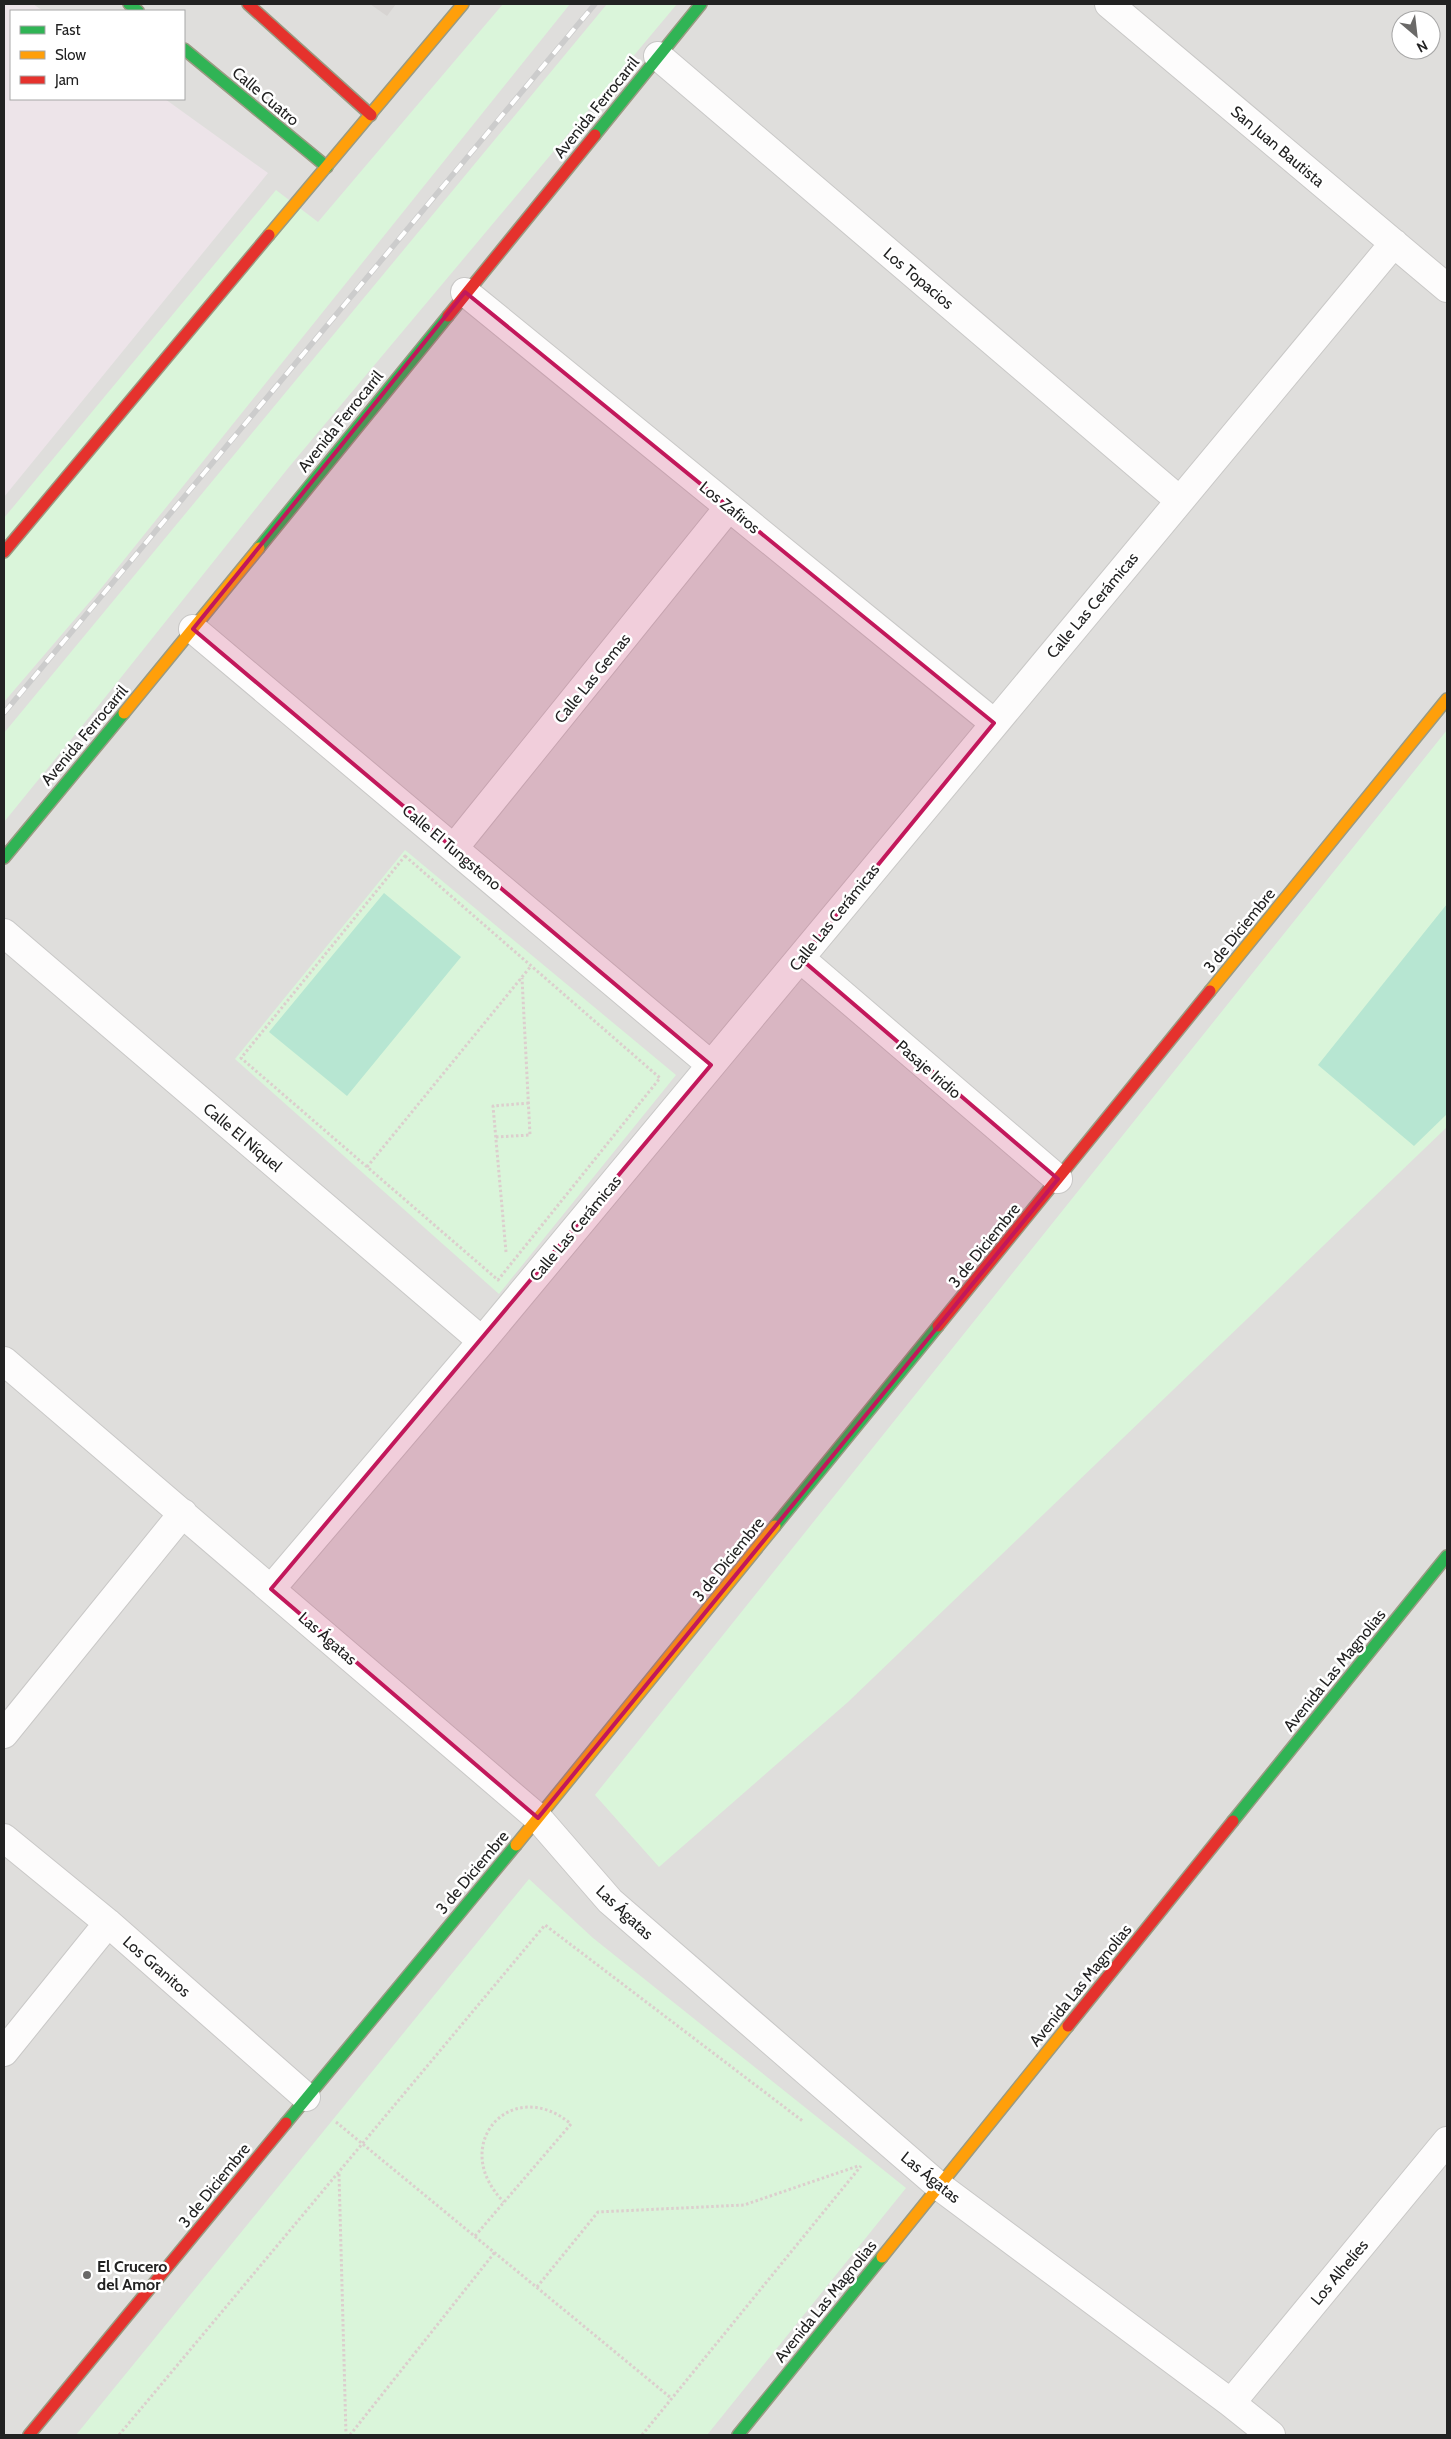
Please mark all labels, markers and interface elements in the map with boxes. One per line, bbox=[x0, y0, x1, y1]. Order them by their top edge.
legend bbox=[10, 10, 185, 100]
north arrow bbox=[1391, 10, 1441, 60]
text: Fast bbox=[55, 21, 80, 39]
text: N bbox=[1414, 36, 1431, 57]
text: Slow bbox=[55, 46, 86, 64]
street label: Avenida Ferrocarril bbox=[550, 53, 643, 162]
street label: Calle Cuatro bbox=[228, 63, 303, 130]
text: Jam bbox=[54, 71, 79, 89]
street label: San Juan Bautista bbox=[1227, 102, 1329, 191]
street label: Los Topacios bbox=[880, 244, 958, 313]
street label: Avenida Ferrocarril bbox=[294, 367, 387, 476]
street label: Los Zafiros bbox=[696, 477, 764, 538]
street label: Calle Las Cerámicas bbox=[1043, 548, 1142, 662]
street label: Calle Las Gemas bbox=[550, 629, 635, 727]
street label: Avenida Ferrocarril bbox=[37, 681, 132, 789]
street label: Calle El Tungsteno bbox=[398, 800, 505, 894]
street label: Calle Las Cerámicas bbox=[785, 860, 884, 975]
street label: 3 de Diciembre bbox=[1200, 884, 1279, 976]
street label: Pasaje Iridio bbox=[892, 1036, 965, 1103]
street label: Calle El Níquel bbox=[199, 1099, 286, 1176]
street label: Calle Las Cerámicas bbox=[526, 1171, 625, 1285]
street label: 3 de Diciembre bbox=[945, 1199, 1024, 1291]
street label: 3 de Diciembre bbox=[689, 1513, 768, 1605]
street label: Avenida Las Magnolias bbox=[1279, 1605, 1390, 1735]
street label: Las Ágatas bbox=[295, 1608, 361, 1669]
street label: 3 de Diciembre bbox=[432, 1827, 513, 1918]
street label: Las Ágatas bbox=[592, 1881, 657, 1944]
street label: Avenida Las Magnolias bbox=[1025, 1920, 1136, 2050]
street label: Los Granitos bbox=[119, 1932, 195, 2001]
street label: 3 de Diciembre bbox=[175, 2139, 254, 2231]
street label: Las Ágatas bbox=[897, 2148, 964, 2207]
street label: Avenida Las Magnolias bbox=[770, 2236, 881, 2366]
street label: Los Alhelíes bbox=[1307, 2236, 1372, 2309]
place label: El Crucero del Amor bbox=[97, 2257, 167, 2294]
marker: El Crucero del Amor bbox=[81, 2269, 93, 2281]

